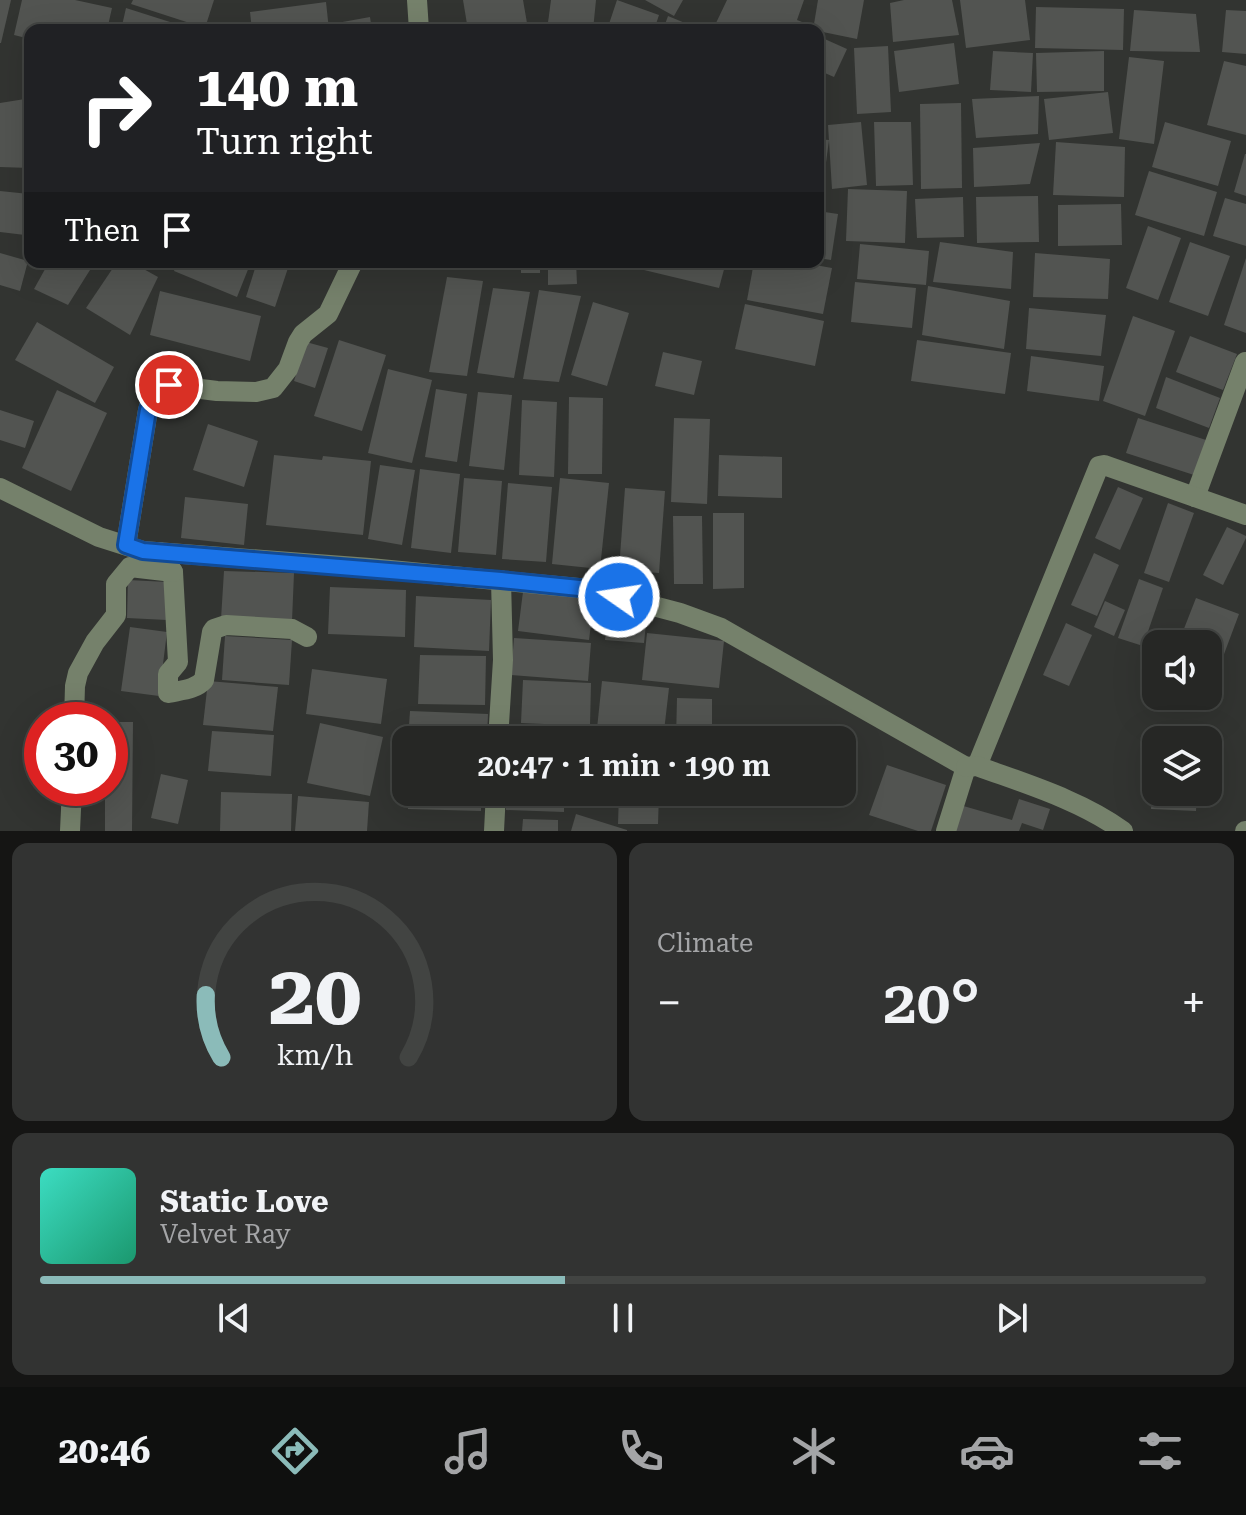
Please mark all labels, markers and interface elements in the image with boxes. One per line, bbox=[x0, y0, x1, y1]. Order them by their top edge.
text: 140 m bbox=[196, 54, 358, 120]
icon: right bbox=[64, 56, 168, 160]
text: Turn right bbox=[196, 121, 373, 163]
icon: arrive bbox=[155, 208, 199, 252]
text: Then bbox=[64, 213, 139, 248]
pin bbox=[135, 351, 203, 419]
icon: arrive bbox=[147, 363, 191, 407]
position arrow bbox=[577, 555, 661, 639]
map controls bbox=[1142, 630, 1222, 806]
button: sound bbox=[1142, 630, 1222, 710]
speed limit sign: 30 bbox=[24, 702, 128, 806]
button: layers bbox=[1142, 726, 1222, 806]
text: 20:47 · 1 min · 190 m bbox=[478, 748, 770, 783]
text: Climate bbox=[657, 928, 753, 958]
text: 20 bbox=[268, 947, 361, 1044]
text: 20° bbox=[883, 967, 980, 1038]
text: − bbox=[657, 977, 682, 1029]
text: + bbox=[1181, 977, 1206, 1029]
text: km/h bbox=[276, 1038, 353, 1072]
text: Static Love bbox=[160, 1184, 329, 1219]
text: Velvet Ray bbox=[160, 1219, 291, 1249]
icon: previous bbox=[212, 1296, 256, 1340]
icon: pause bbox=[601, 1296, 645, 1340]
icon: next bbox=[990, 1296, 1034, 1340]
icon: directions bbox=[267, 1423, 323, 1479]
icon: music bbox=[440, 1423, 496, 1479]
icon: phone bbox=[613, 1423, 669, 1479]
icon: climate bbox=[786, 1423, 842, 1479]
icon: car bbox=[959, 1423, 1015, 1479]
icon: filters bbox=[1132, 1423, 1188, 1479]
text: 20:46 bbox=[58, 1430, 150, 1472]

